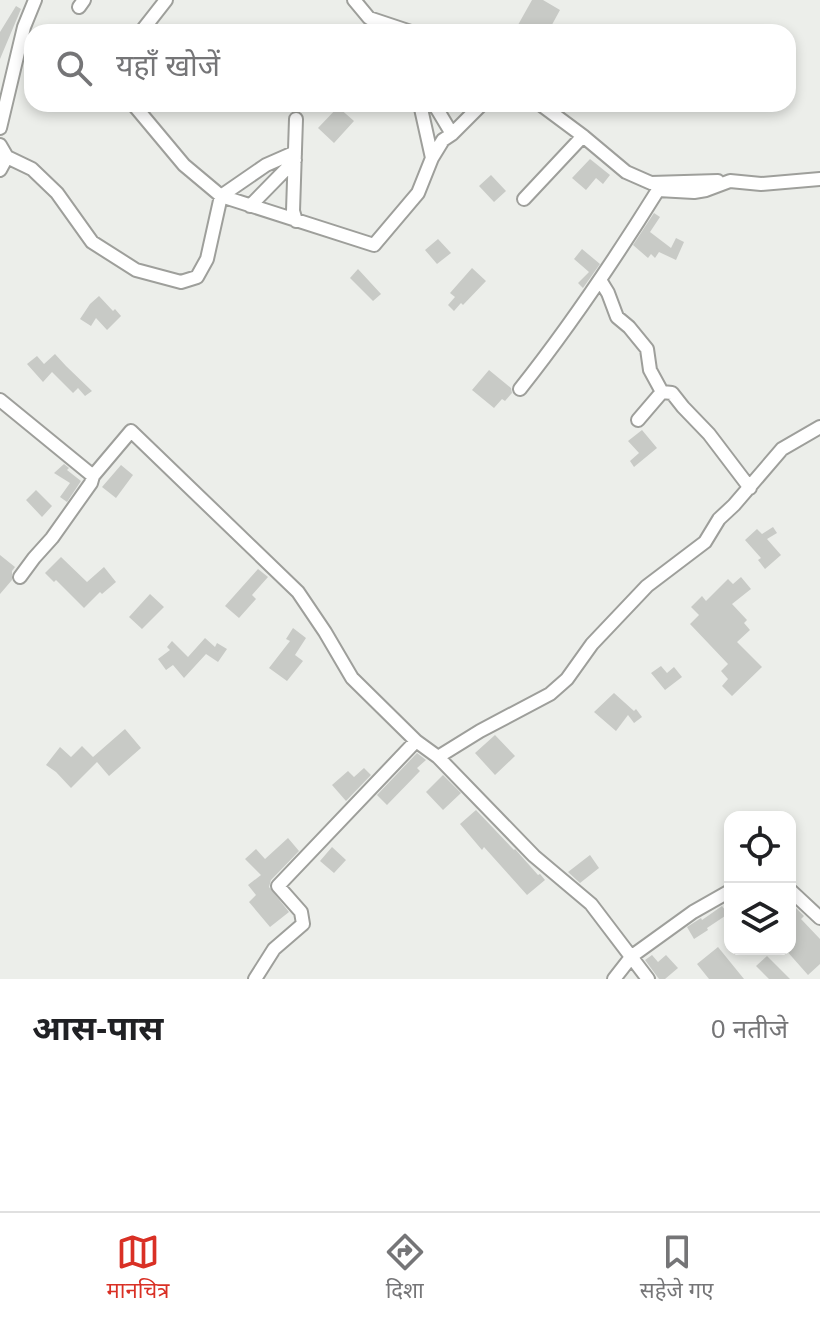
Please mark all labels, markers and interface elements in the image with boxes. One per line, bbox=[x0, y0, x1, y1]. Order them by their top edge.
search box bbox=[24, 24, 796, 112]
icon: search bbox=[52, 46, 96, 90]
text: यहाँ खोजें bbox=[116, 49, 220, 82]
map controls bbox=[724, 811, 796, 955]
button: locate bbox=[724, 811, 796, 883]
button: layers bbox=[724, 883, 796, 955]
text: आस-पास bbox=[32, 1009, 163, 1047]
text: 0 नतीजे bbox=[711, 1014, 788, 1044]
tab: मानचित्र bbox=[107, 1230, 169, 1307]
tab: दिशा bbox=[383, 1230, 427, 1307]
tab: सहेजे गए bbox=[640, 1230, 713, 1307]

